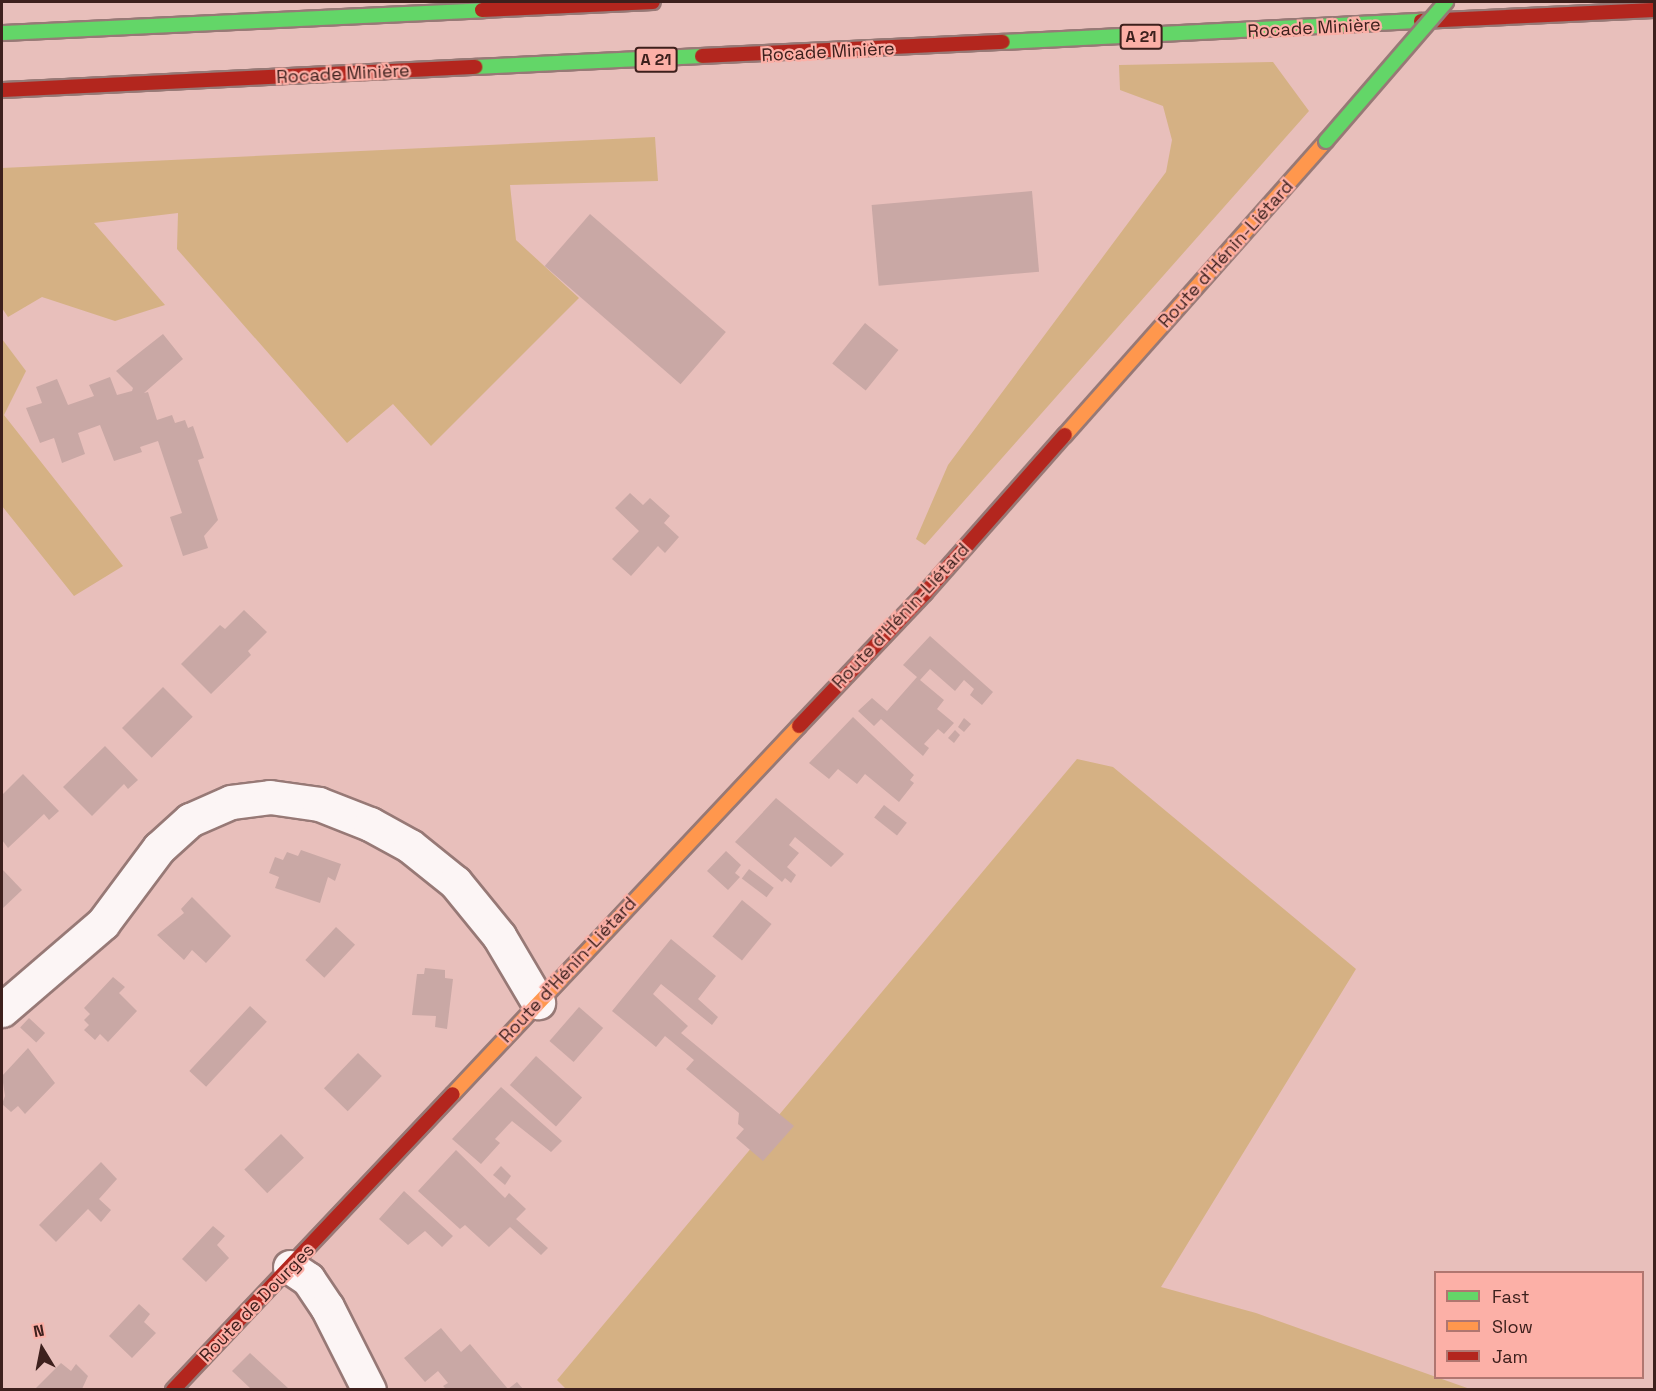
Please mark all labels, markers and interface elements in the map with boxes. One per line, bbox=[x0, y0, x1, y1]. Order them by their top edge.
street label: Rocade Minière bbox=[1247, 14, 1381, 42]
road number: A 21 bbox=[1118, 24, 1164, 50]
street label: Rocade Minière bbox=[761, 38, 895, 66]
road number: A 21 bbox=[634, 47, 678, 73]
street label: Rocade Minière bbox=[276, 60, 410, 88]
street label: Route d'Hénin-Liétard bbox=[1154, 176, 1298, 332]
street label: Route d'Hénin-Liétard bbox=[828, 539, 974, 693]
street label: Route d'Hénin-Liétard bbox=[495, 893, 641, 1047]
street label: Route de Dourges bbox=[195, 1239, 319, 1367]
legend bbox=[1434, 1271, 1644, 1379]
text: Fast bbox=[1492, 1285, 1529, 1308]
text: Slow bbox=[1492, 1315, 1533, 1338]
north arrow bbox=[12, 1319, 72, 1379]
text: N bbox=[32, 1320, 46, 1342]
text: Jam bbox=[1492, 1345, 1528, 1368]

